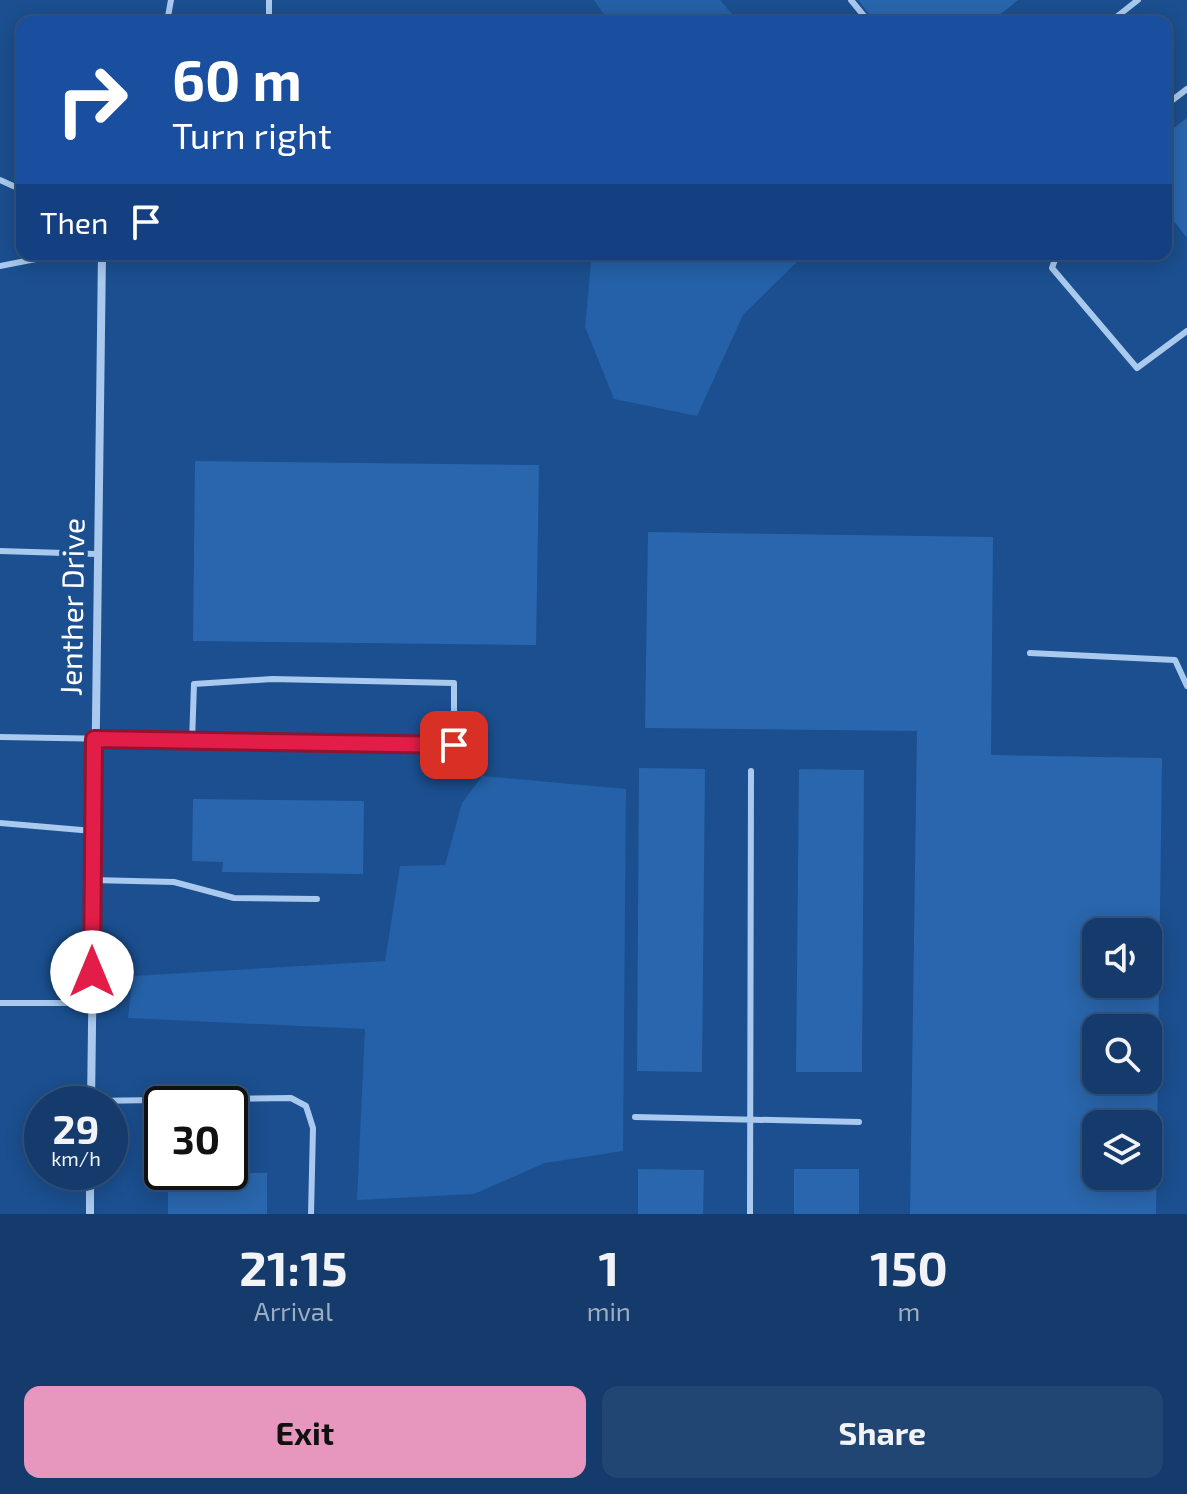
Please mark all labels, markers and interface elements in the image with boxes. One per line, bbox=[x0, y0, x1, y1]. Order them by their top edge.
text: 60 m bbox=[172, 45, 302, 112]
icon: right bbox=[40, 48, 144, 152]
text: Turn right bbox=[172, 113, 332, 156]
icon: arrive bbox=[124, 200, 168, 244]
text: Then bbox=[40, 204, 108, 240]
street label: Jenther Drive bbox=[51, 518, 91, 696]
pin bbox=[420, 711, 488, 779]
icon: arrive bbox=[432, 723, 476, 767]
map controls bbox=[1082, 918, 1162, 1190]
button: sound bbox=[1082, 918, 1162, 998]
position arrow bbox=[50, 930, 134, 1014]
button: search bbox=[1082, 1014, 1162, 1094]
speed limit sign: 30 bbox=[144, 1086, 248, 1190]
text: 29 bbox=[53, 1104, 99, 1152]
button: layers bbox=[1082, 1110, 1162, 1190]
text: km/h bbox=[51, 1146, 101, 1170]
text: 21:15 bbox=[239, 1238, 347, 1296]
text: 1 bbox=[598, 1238, 619, 1296]
text: 150 bbox=[870, 1238, 948, 1296]
text: Arrival bbox=[254, 1295, 333, 1326]
text: min bbox=[587, 1295, 631, 1326]
text: m bbox=[898, 1295, 920, 1326]
button: Exit bbox=[24, 1386, 586, 1478]
button: Share bbox=[602, 1386, 1163, 1478]

